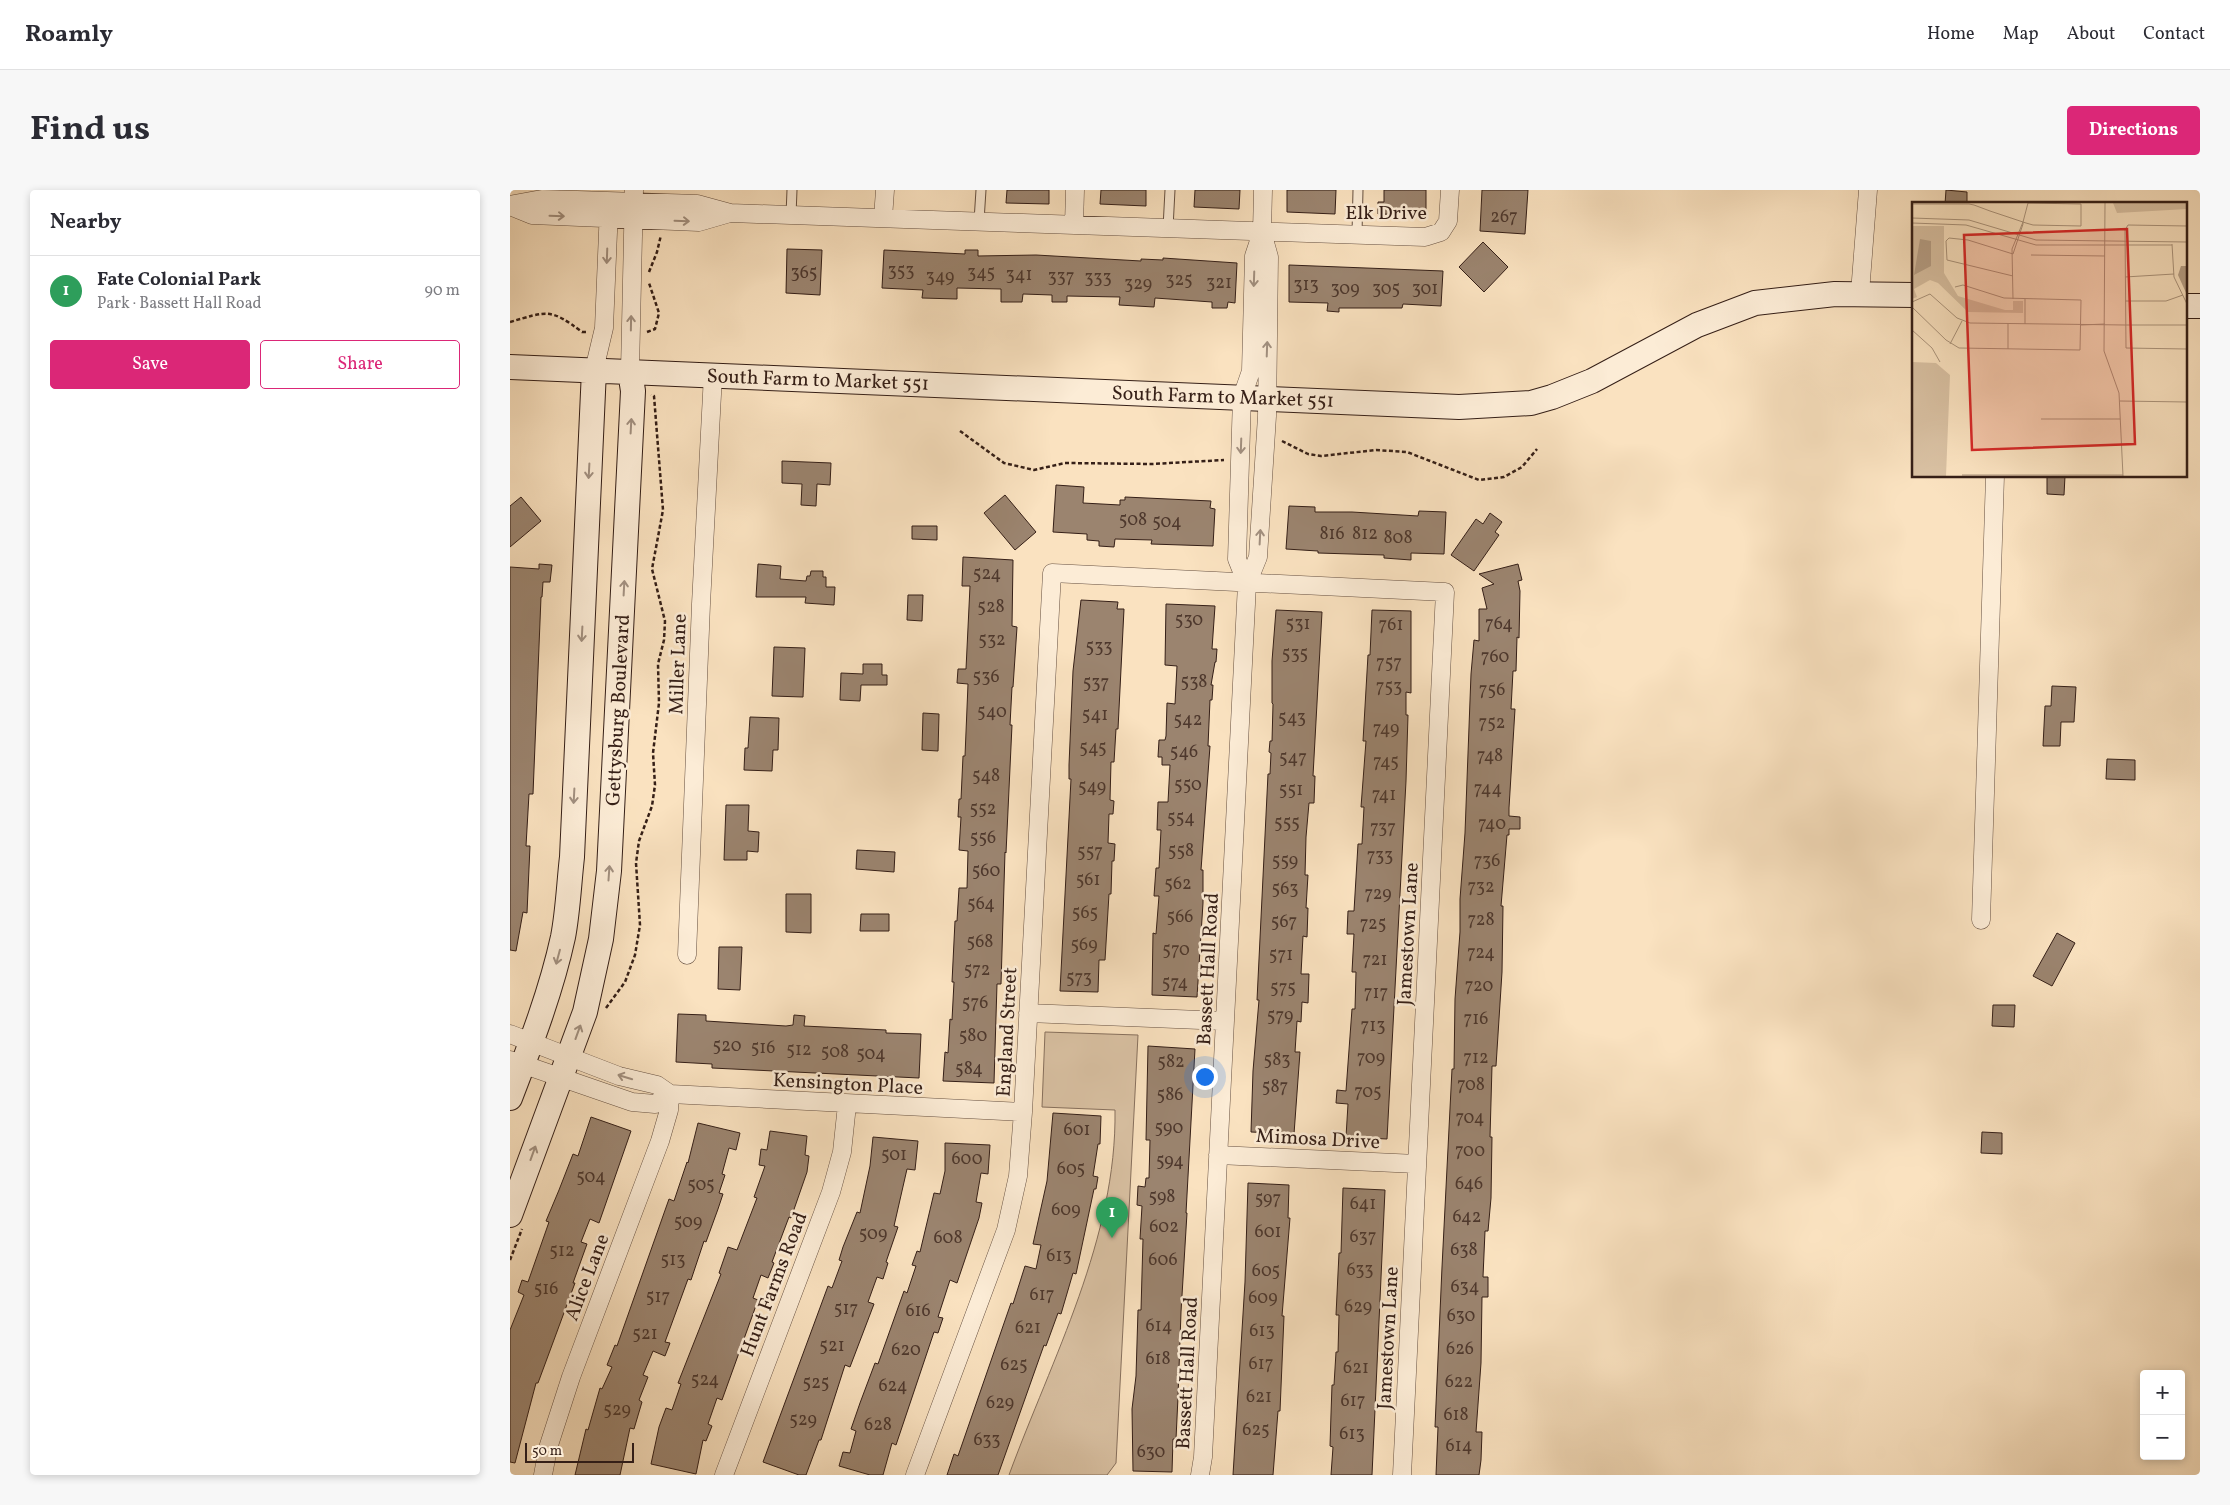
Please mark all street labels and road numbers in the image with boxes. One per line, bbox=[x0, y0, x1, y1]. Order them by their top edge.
street label: Elk Drive bbox=[1345, 200, 1427, 228]
street label: South Farm to Market 551 bbox=[706, 363, 930, 399]
street label: South Farm to Market 551 bbox=[1111, 380, 1335, 416]
street label: Miller Lane bbox=[663, 613, 695, 715]
street label: Gettysburg Boulevard bbox=[600, 614, 638, 807]
street label: Jamestown Lane bbox=[1391, 862, 1427, 1007]
street label: Bassett Hall Road bbox=[1191, 892, 1227, 1046]
street label: England Street bbox=[991, 967, 1025, 1098]
street label: Kensington Place bbox=[772, 1067, 924, 1103]
street label: Mimosa Drive bbox=[1255, 1123, 1381, 1157]
street label: Hunt Farms Road bbox=[734, 1208, 815, 1361]
street label: Alice Lane bbox=[558, 1230, 617, 1325]
street label: Jamestown Lane bbox=[1371, 1266, 1407, 1411]
street label: Bassett Hall Road bbox=[1170, 1296, 1206, 1450]

